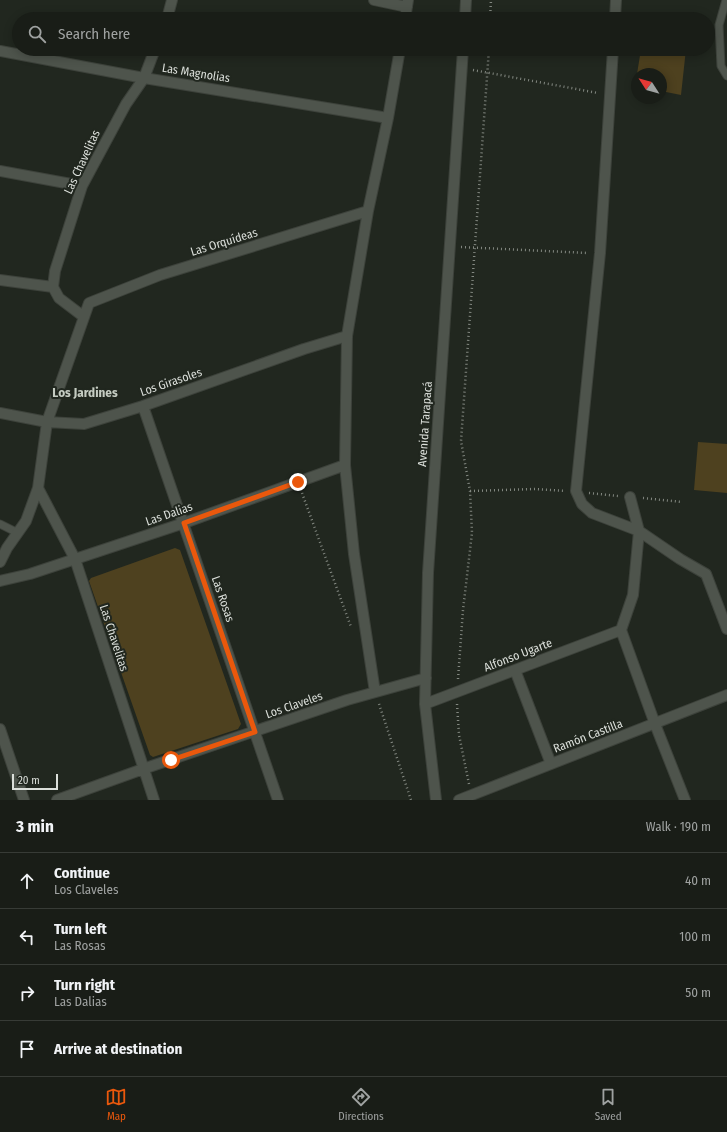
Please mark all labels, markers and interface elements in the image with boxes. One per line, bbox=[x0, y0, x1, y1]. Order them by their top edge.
search box bbox=[12, 12, 715, 56]
icon: search bbox=[26, 23, 48, 45]
text: Search here bbox=[58, 25, 130, 43]
street label: Las Magnolias bbox=[161, 61, 231, 85]
north arrow bbox=[631, 68, 667, 104]
street label: Las Chavelitas bbox=[61, 128, 103, 196]
street label: Las Orquídeas bbox=[189, 225, 259, 259]
street label: Los Girasoles bbox=[138, 365, 204, 399]
street label: Avenida Tarapacá bbox=[415, 381, 435, 467]
district label: Los Jardines bbox=[52, 385, 118, 400]
route end bbox=[289, 473, 307, 491]
street label: Las Dalias bbox=[144, 499, 194, 529]
street label: Las Rosas bbox=[209, 574, 237, 624]
street label: Las Chavelitas bbox=[97, 603, 131, 673]
street label: Alfonso Ugarte bbox=[482, 636, 554, 674]
street label: Los Claveles bbox=[264, 689, 324, 721]
street label: Ramón Castilla bbox=[551, 716, 625, 756]
route start bbox=[162, 751, 180, 769]
scale bar bbox=[12, 772, 58, 791]
text: 20 m bbox=[18, 774, 40, 787]
text: 3 min bbox=[16, 816, 54, 837]
text: Walk · 190 m bbox=[646, 819, 711, 834]
text: Continue bbox=[54, 864, 110, 882]
icon: ahead bbox=[16, 870, 38, 892]
text: 40 m bbox=[685, 873, 711, 888]
text: Los Claveles bbox=[54, 882, 118, 897]
text: Turn left bbox=[54, 920, 107, 938]
icon: left bbox=[16, 926, 38, 948]
text: 100 m bbox=[679, 929, 711, 944]
text: Las Rosas bbox=[54, 938, 106, 953]
text: Turn right bbox=[54, 976, 115, 994]
icon: right bbox=[16, 982, 38, 1004]
text: 50 m bbox=[685, 985, 711, 1000]
text: Las Dalias bbox=[54, 994, 107, 1009]
icon: arrive bbox=[16, 1038, 38, 1060]
text: Arrive at destination bbox=[54, 1040, 182, 1058]
tab: Map bbox=[105, 1086, 127, 1123]
tab: Directions bbox=[338, 1086, 384, 1123]
tab: Saved bbox=[595, 1086, 622, 1123]

